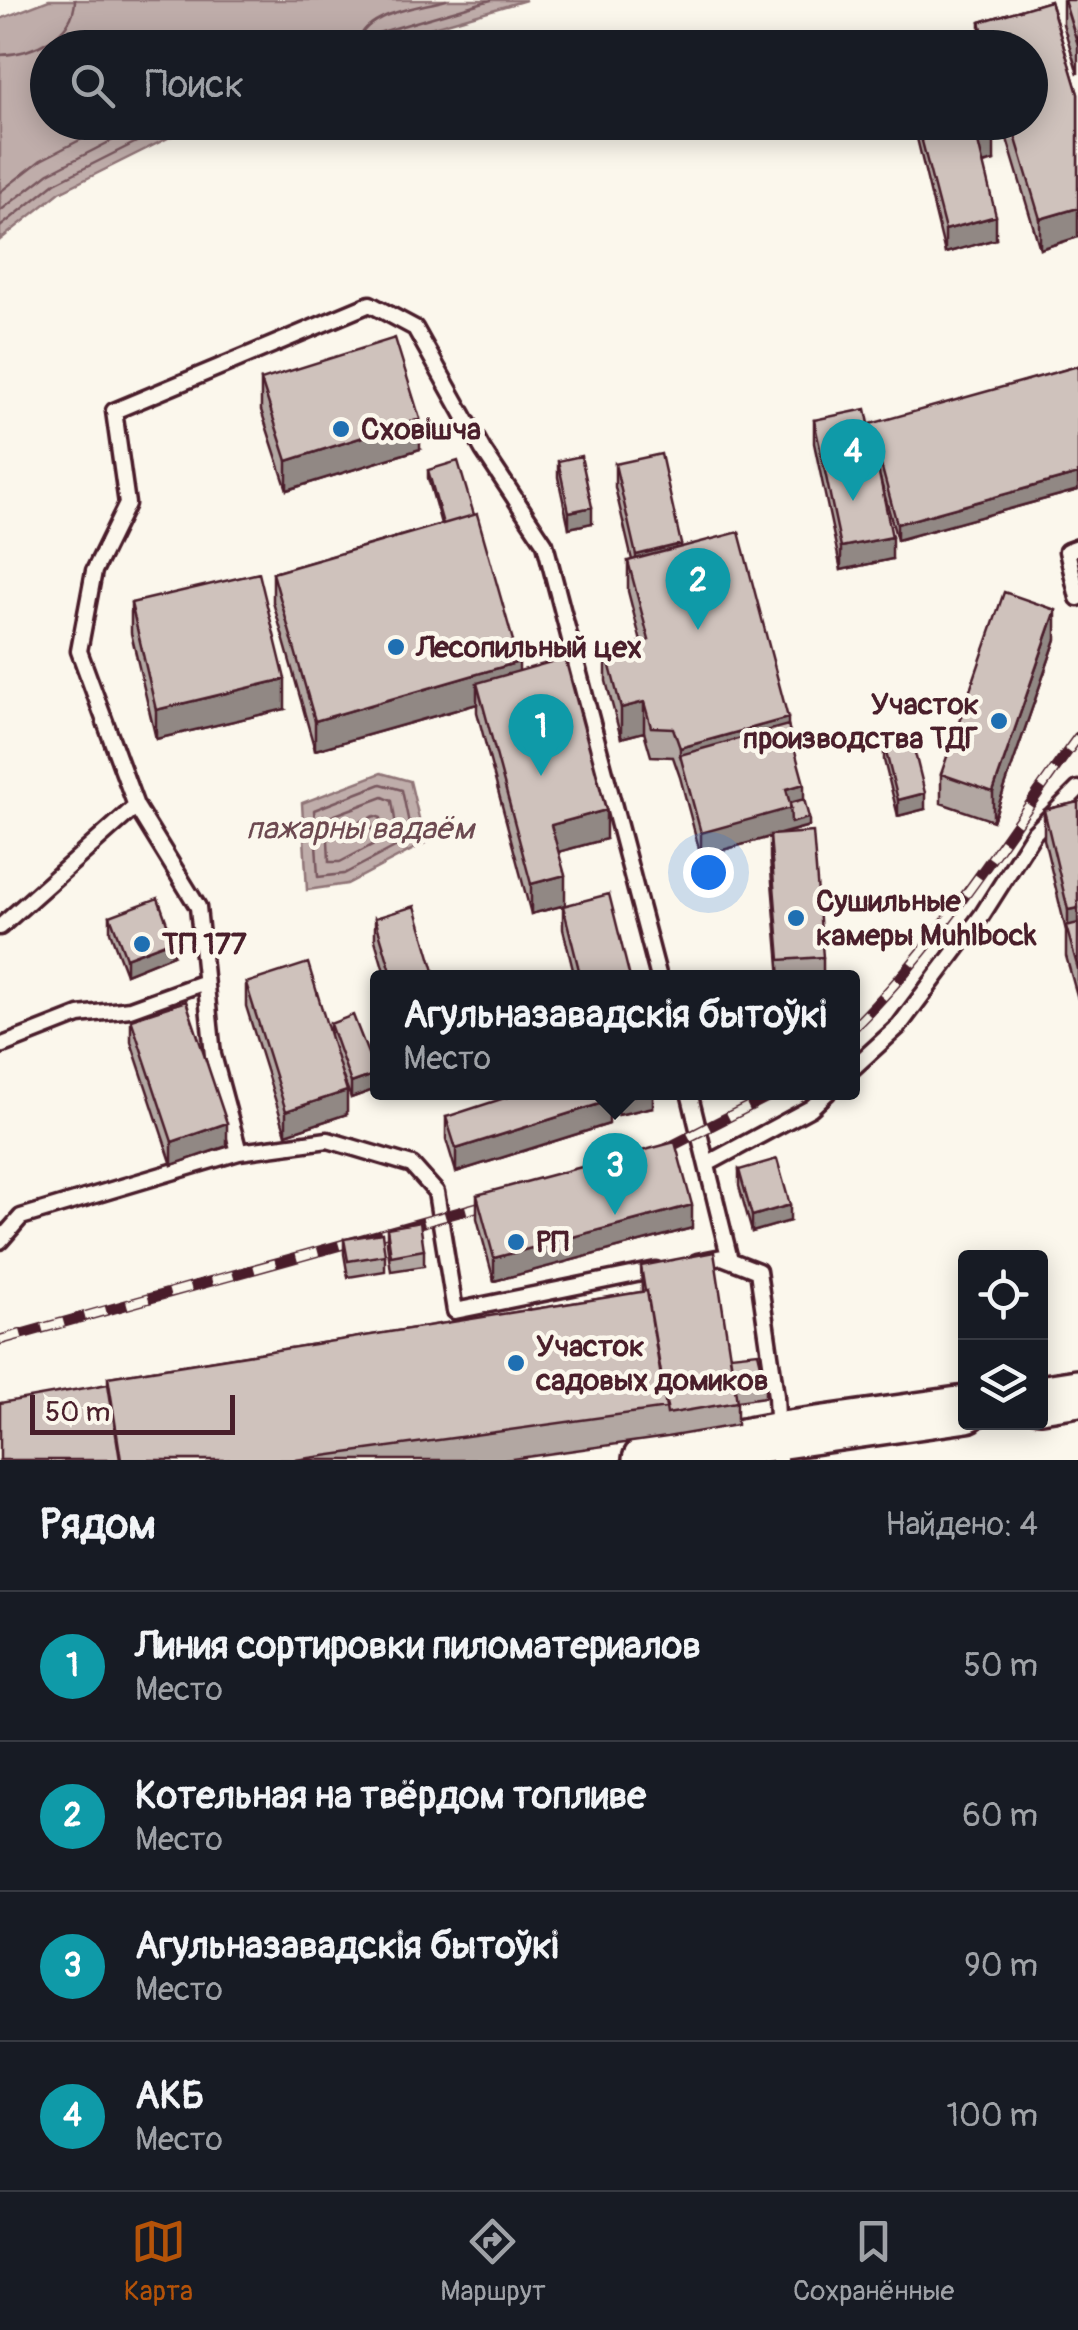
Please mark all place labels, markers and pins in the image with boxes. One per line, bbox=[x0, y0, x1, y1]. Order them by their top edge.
place label: Сховішча bbox=[361, 411, 481, 448]
marker: Сховішча bbox=[330, 418, 352, 440]
pin: 4 bbox=[820, 418, 886, 501]
pin: 2 bbox=[666, 548, 730, 630]
place label: Лесопильный цех bbox=[415, 629, 642, 666]
marker: Лесопильный цех bbox=[385, 636, 407, 658]
place label: Участок производства ТДГ bbox=[743, 686, 979, 757]
pin: 1 bbox=[508, 694, 574, 776]
marker: Участок производства ТДГ bbox=[988, 710, 1010, 732]
place label: Cушильные камеры Muhlbock bbox=[816, 883, 1037, 954]
marker: Cушильные камеры Muhlbock bbox=[785, 907, 807, 929]
place label: ТП 177 bbox=[161, 926, 247, 963]
marker: ТП 177 bbox=[131, 933, 153, 955]
pin: 3 bbox=[582, 1132, 648, 1215]
place label: РП bbox=[536, 1224, 569, 1261]
marker: РП bbox=[505, 1231, 527, 1253]
place label: Участок садовых домиков bbox=[535, 1328, 768, 1399]
marker: Участок садовых домиков bbox=[505, 1352, 527, 1374]

